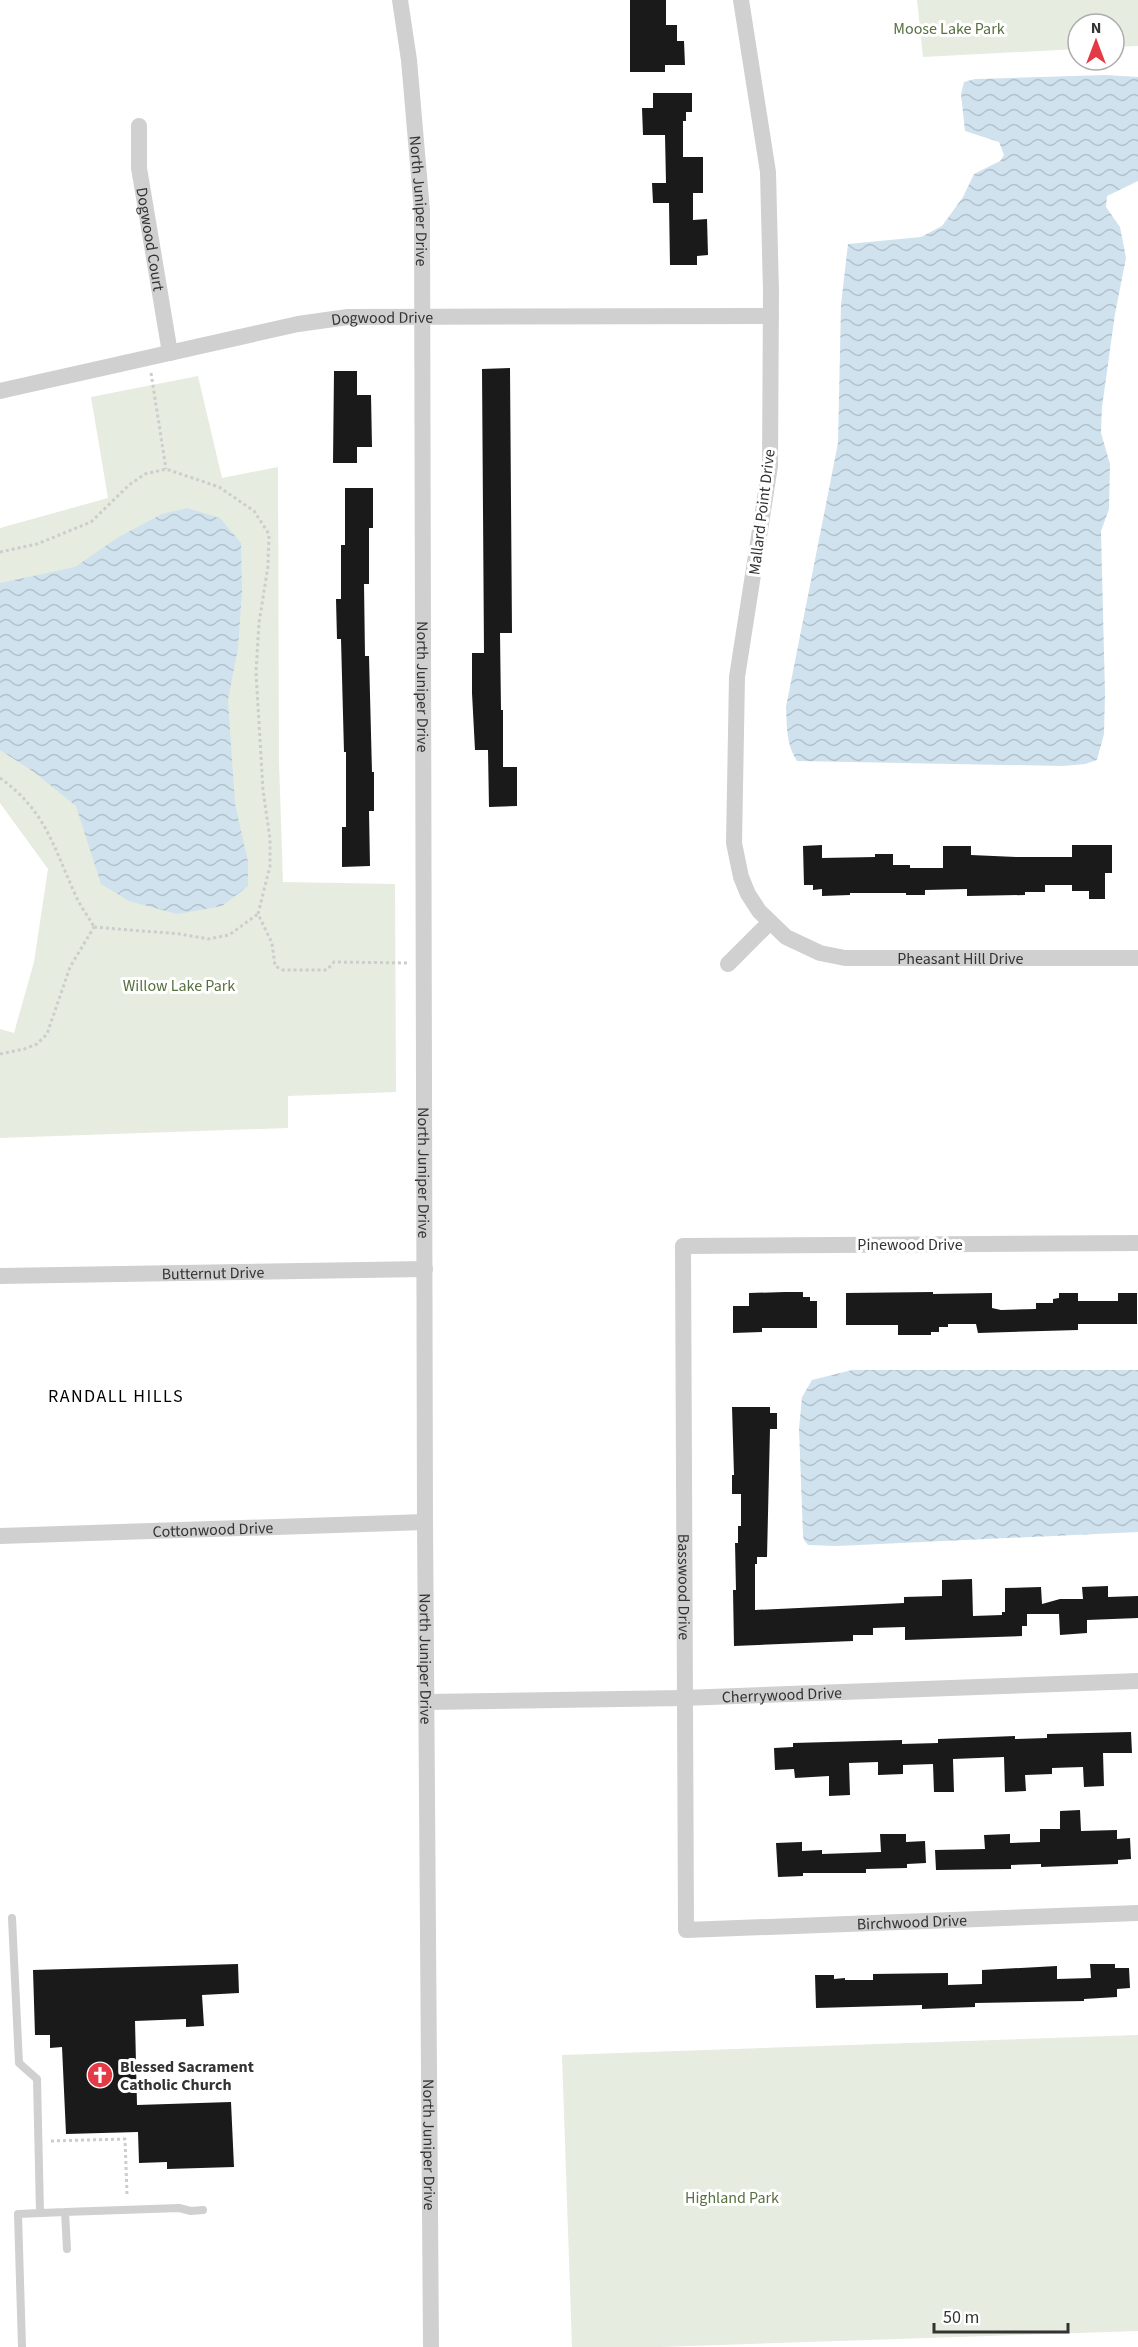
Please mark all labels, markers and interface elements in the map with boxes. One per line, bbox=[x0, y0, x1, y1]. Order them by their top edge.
north arrow bbox=[1066, 12, 1126, 72]
text: N bbox=[1091, 17, 1101, 39]
park label: Moose Lake Park bbox=[893, 18, 1005, 40]
street label: North Juniper Drive bbox=[404, 135, 432, 267]
street label: Dogwood Court bbox=[130, 186, 170, 293]
street label: Dogwood Drive bbox=[330, 307, 433, 331]
street label: Mallard Point Drive bbox=[743, 448, 781, 576]
street label: North Juniper Drive bbox=[411, 621, 433, 753]
street label: Pheasant Hill Drive bbox=[897, 948, 1024, 970]
park label: Willow Lake Park bbox=[123, 975, 235, 997]
street label: North Juniper Drive bbox=[412, 1107, 434, 1239]
street label: Pinewood Drive bbox=[857, 1234, 963, 1256]
street label: Butternut Drive bbox=[161, 1262, 265, 1285]
district label: RANDALL HILLS bbox=[48, 1384, 184, 1409]
street label: Cottonwood Drive bbox=[152, 1517, 274, 1543]
street label: Basswood Drive bbox=[672, 1534, 695, 1640]
street label: North Juniper Drive bbox=[414, 1593, 436, 1725]
street label: Cherrywood Drive bbox=[721, 1682, 843, 1709]
street label: Birchwood Drive bbox=[856, 1909, 968, 1936]
place label: Blessed Sacrament Catholic Church bbox=[120, 2056, 254, 2096]
church icon: Blessed Sacrament Catholic Church bbox=[85, 2060, 115, 2090]
street label: North Juniper Drive bbox=[417, 2079, 440, 2211]
park label: Highland Park bbox=[685, 2187, 779, 2209]
scale bar bbox=[934, 2296, 1068, 2334]
text: 50 m bbox=[943, 2305, 979, 2330]

